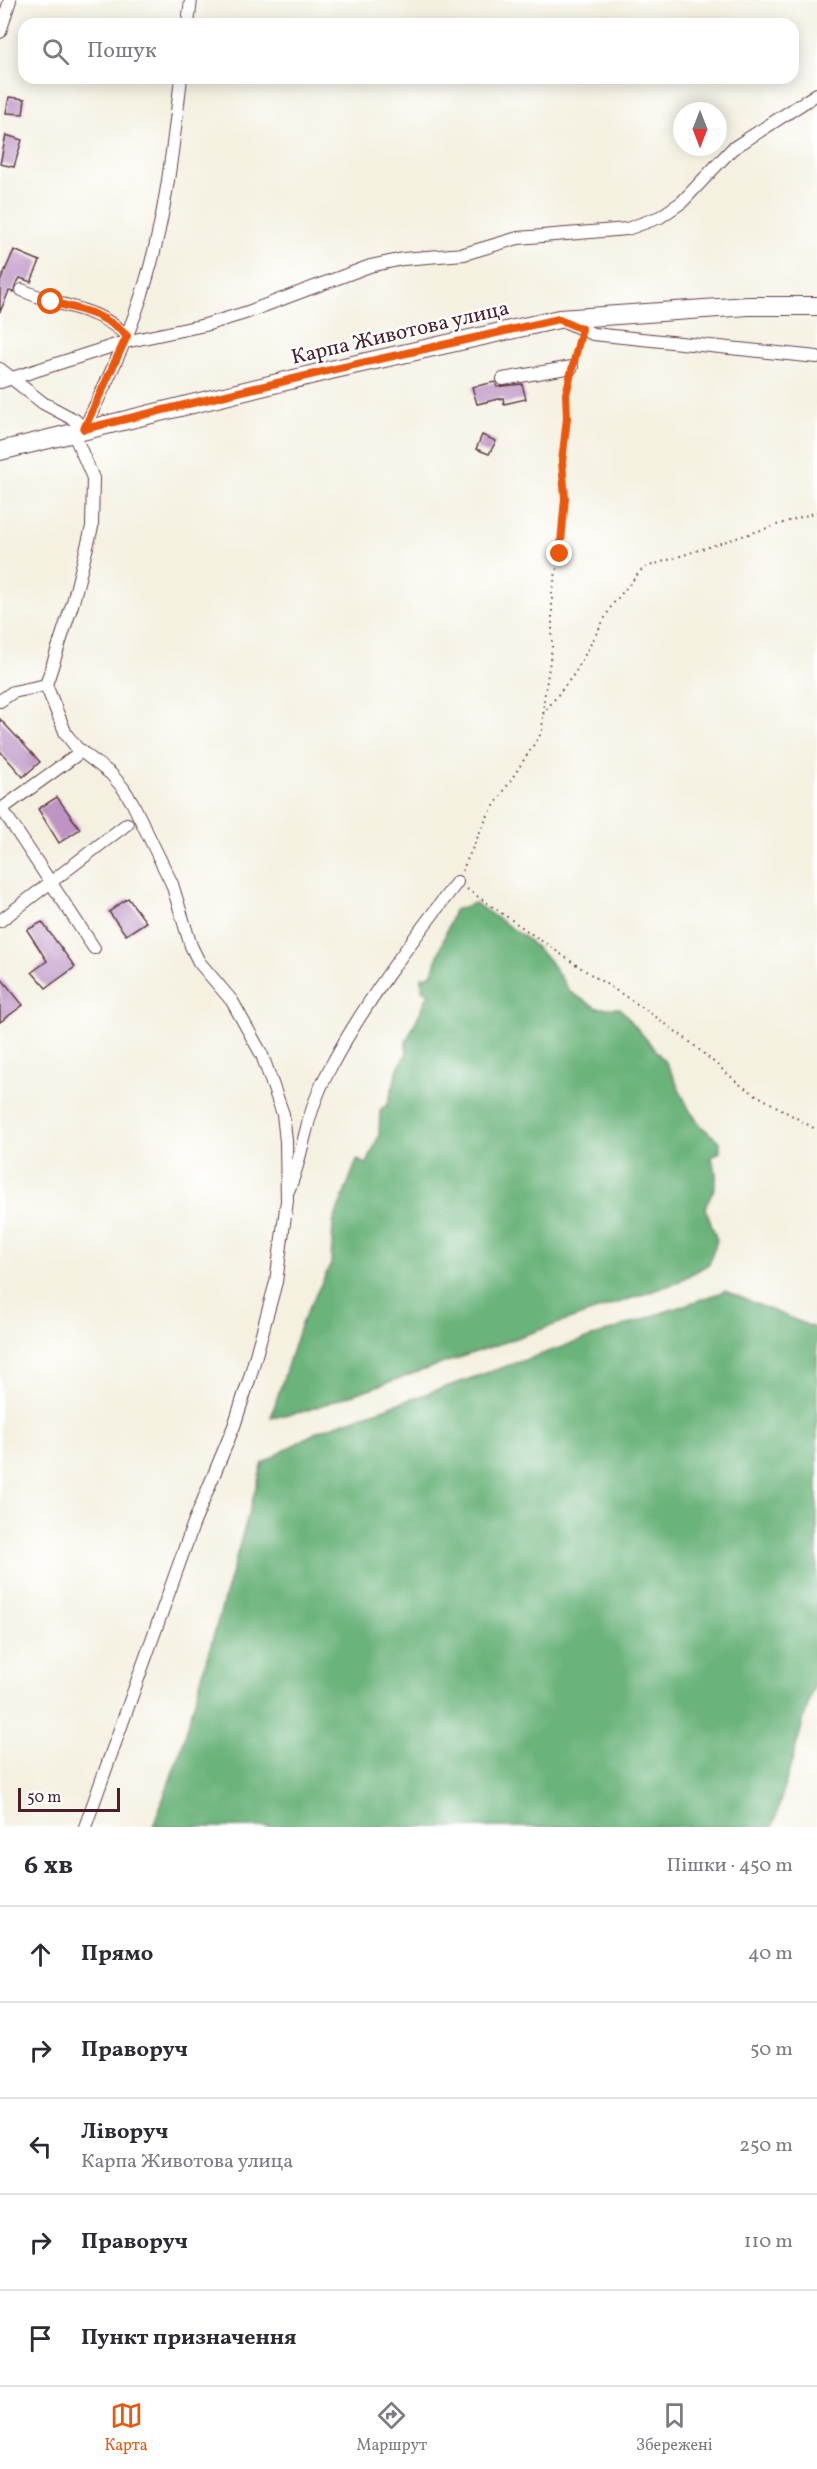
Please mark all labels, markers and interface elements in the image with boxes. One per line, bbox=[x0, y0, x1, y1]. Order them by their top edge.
search box bbox=[18, 18, 799, 84]
icon: search bbox=[39, 35, 72, 68]
text: Пошук bbox=[87, 36, 157, 67]
north arrow bbox=[673, 102, 727, 156]
route start bbox=[37, 288, 63, 314]
street label: Карпа Животова улица bbox=[289, 294, 512, 373]
route end bbox=[546, 540, 572, 566]
scale bar bbox=[18, 1785, 120, 1812]
text: 50 m bbox=[27, 1787, 61, 1809]
text: 6 хв bbox=[24, 1848, 73, 1884]
text: Пішки · 450 m bbox=[666, 1852, 793, 1880]
icon: ahead bbox=[24, 1938, 57, 1971]
text: Прямо bbox=[81, 1939, 153, 1970]
text: 40 m bbox=[748, 1940, 793, 1968]
icon: right bbox=[24, 2034, 57, 2067]
text: Праворуч bbox=[81, 2035, 188, 2066]
text: 50 m bbox=[750, 2036, 793, 2064]
text: Ліворуч bbox=[81, 2117, 168, 2148]
icon: left bbox=[24, 2130, 57, 2163]
text: 250 m bbox=[739, 2132, 793, 2160]
text: Карпа Животова улица bbox=[81, 2148, 293, 2176]
icon: right bbox=[24, 2226, 57, 2259]
text: Праворуч bbox=[81, 2227, 188, 2258]
text: 110 m bbox=[744, 2228, 793, 2256]
icon: arrive bbox=[24, 2322, 57, 2355]
text: Пункт призначення bbox=[81, 2323, 297, 2354]
tab: Карта bbox=[104, 2399, 148, 2457]
tab: Маршрут bbox=[357, 2399, 427, 2457]
tab: Збережені bbox=[636, 2399, 713, 2457]

